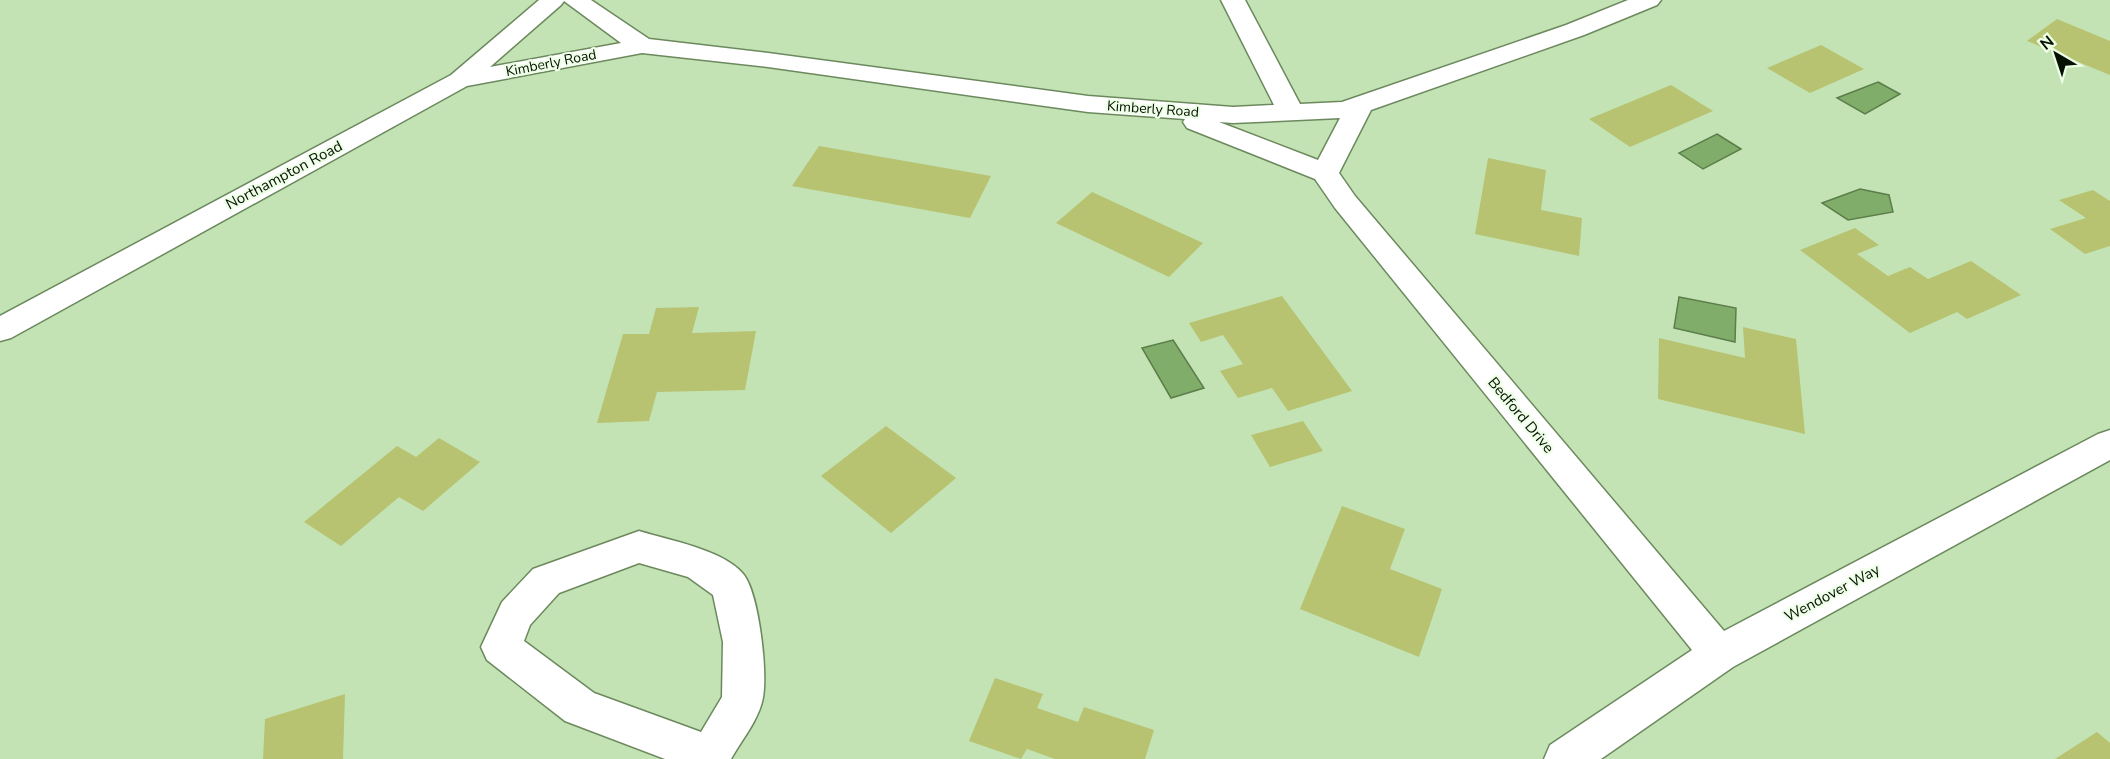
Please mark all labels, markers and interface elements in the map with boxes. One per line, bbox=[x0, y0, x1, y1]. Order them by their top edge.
north arrow bbox=[2026, 24, 2086, 84]
text: N bbox=[2036, 31, 2059, 55]
street label: Kimberly Road bbox=[504, 45, 598, 81]
street label: Kimberly Road bbox=[1106, 96, 1200, 122]
street label: Northampton Road bbox=[222, 136, 346, 214]
street label: Bedford Drive bbox=[1483, 373, 1559, 457]
street label: Wendover Way bbox=[1781, 559, 1883, 627]

